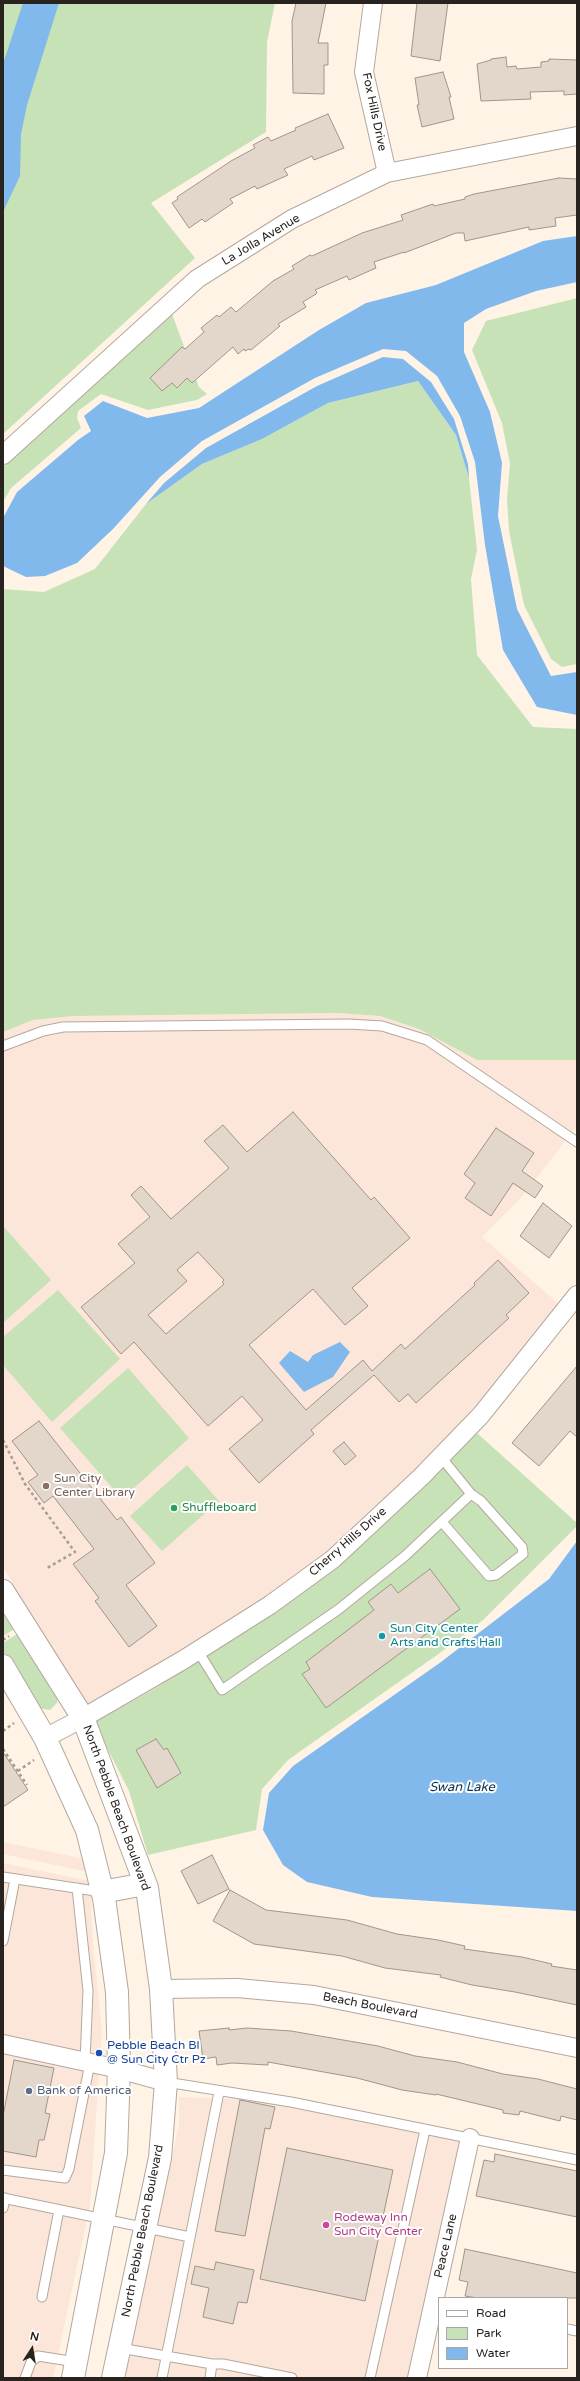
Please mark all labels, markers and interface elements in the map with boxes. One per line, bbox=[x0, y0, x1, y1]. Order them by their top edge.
street label: Fox Hills Drive bbox=[359, 71, 389, 153]
street label: La Jolla Avenue bbox=[219, 211, 303, 269]
place label: Sun City Center Library bbox=[54, 1472, 135, 1500]
marker: Sun City Center Library bbox=[41, 1481, 51, 1491]
place label: Shuffleboard bbox=[182, 1501, 257, 1515]
marker: Shuffleboard bbox=[169, 1503, 179, 1513]
street label: Cherry Hills Drive bbox=[306, 1505, 390, 1579]
place label: Sun City Center Arts and Crafts Hall bbox=[390, 1622, 501, 1650]
marker: Sun City Center Arts and Crafts Hall bbox=[377, 1631, 387, 1641]
street label: North Pebble Beach Boulevard bbox=[79, 1723, 153, 1893]
water label: Swan Lake bbox=[429, 1780, 495, 1796]
street label: Beach Boulevard bbox=[321, 1990, 419, 2022]
place label: Pebble Beach Bl @ Sun City Ctr Pz bbox=[107, 2039, 206, 2067]
marker: Pebble Beach Bl @ Sun City Ctr Pz bbox=[94, 2048, 104, 2058]
place label: Bank of America bbox=[37, 2084, 131, 2098]
marker: Bank of America bbox=[24, 2086, 34, 2096]
street label: North Pebble Beach Boulevard bbox=[119, 2144, 167, 2318]
place label: Rodeway Inn Sun City Center bbox=[334, 2211, 422, 2239]
street label: Peace Lane bbox=[432, 2212, 460, 2280]
marker: Rodeway Inn Sun City Center bbox=[321, 2220, 331, 2230]
legend bbox=[438, 2297, 568, 2369]
text: Road bbox=[476, 2306, 506, 2320]
text: Park bbox=[476, 2326, 502, 2340]
north arrow bbox=[12, 2329, 52, 2369]
text: N bbox=[29, 2329, 40, 2344]
text: Water bbox=[476, 2346, 510, 2360]

